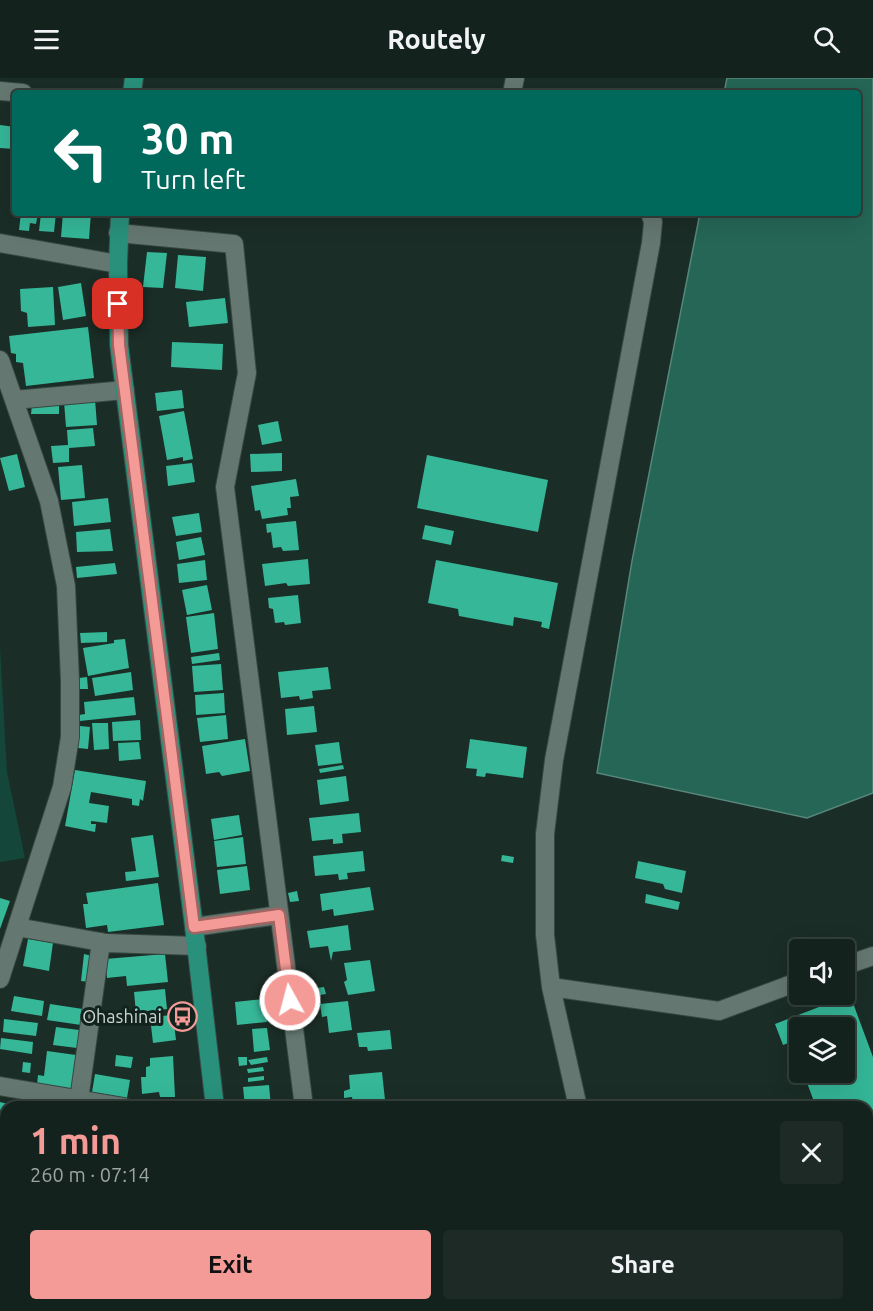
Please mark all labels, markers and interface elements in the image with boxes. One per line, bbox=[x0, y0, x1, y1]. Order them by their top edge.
icon: menu bbox=[30, 23, 63, 56]
icon: search bbox=[810, 23, 843, 56]
text: Routely bbox=[387, 24, 486, 54]
icon: left bbox=[42, 114, 120, 192]
text: 30 m bbox=[141, 115, 235, 162]
text: Turn left bbox=[141, 164, 245, 194]
pin bbox=[92, 278, 143, 329]
icon: arrive bbox=[101, 287, 134, 320]
map controls bbox=[789, 939, 855, 1083]
button: sound bbox=[789, 939, 855, 1005]
position arrow bbox=[258, 968, 322, 1032]
bus stop icon: Ohashinai bbox=[167, 1000, 199, 1032]
place label: Ohashinai bbox=[82, 1006, 162, 1026]
button: layers bbox=[789, 1017, 855, 1083]
text: 1 min bbox=[30, 1120, 121, 1161]
button: close bbox=[780, 1121, 843, 1184]
text: 260 m · 07:14 bbox=[30, 1163, 150, 1186]
button: Exit bbox=[30, 1230, 431, 1299]
button: Share bbox=[443, 1230, 843, 1299]

